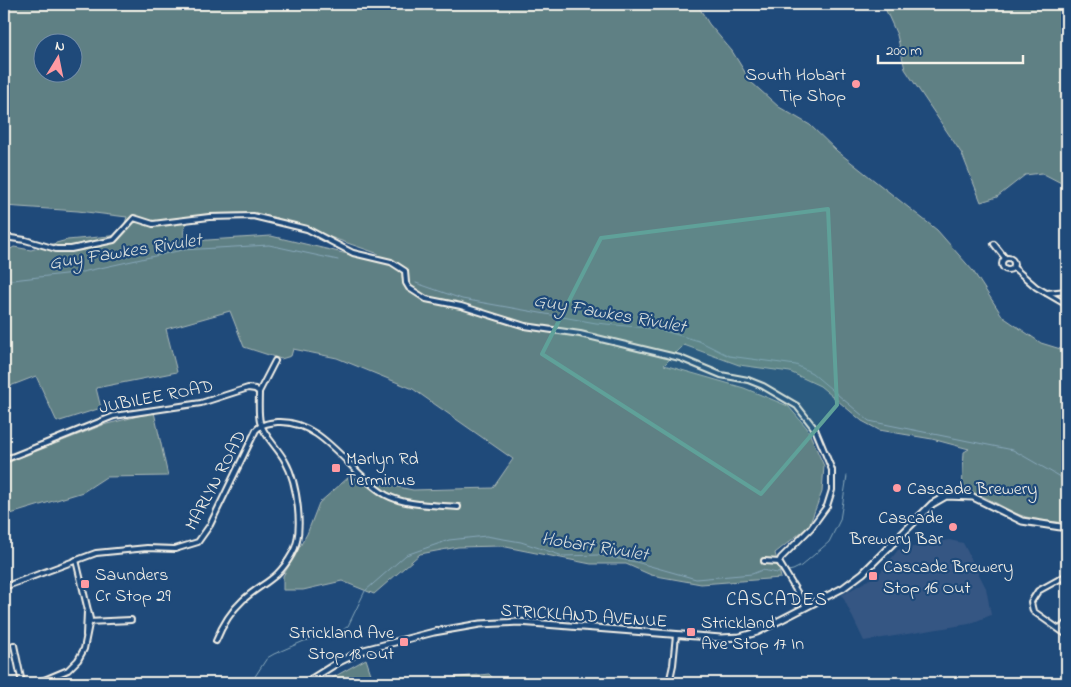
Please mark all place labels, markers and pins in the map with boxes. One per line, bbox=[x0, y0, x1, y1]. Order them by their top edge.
place label: South Hobart Tip Shop bbox=[746, 63, 846, 110]
marker: South Hobart Tip Shop bbox=[850, 78, 862, 90]
place label: Marlyn Rd Terminus bbox=[346, 447, 419, 494]
marker: Marlyn Rd Terminus bbox=[330, 462, 342, 474]
place label: Cascade Brewery bbox=[907, 477, 1037, 503]
marker: Cascade Brewery bbox=[891, 482, 903, 494]
place label: Cascade Brewery Bar bbox=[849, 506, 944, 553]
marker: Cascade Brewery Bar bbox=[947, 521, 959, 533]
place label: Cascade Brewery Stop 16 Out bbox=[883, 555, 1013, 602]
place label: Saunders Cr Stop 29 bbox=[95, 563, 171, 610]
marker: Cascade Brewery Stop 16 Out bbox=[867, 570, 879, 582]
marker: Saunders Cr Stop 29 bbox=[79, 578, 91, 590]
place label: Strickland Ave Stop 17 In bbox=[701, 611, 804, 658]
place label: Strickland Ave Stop 18 Out bbox=[289, 621, 395, 668]
marker: Strickland Ave Stop 17 In bbox=[685, 626, 697, 638]
marker: Strickland Ave Stop 18 Out bbox=[398, 636, 410, 648]

